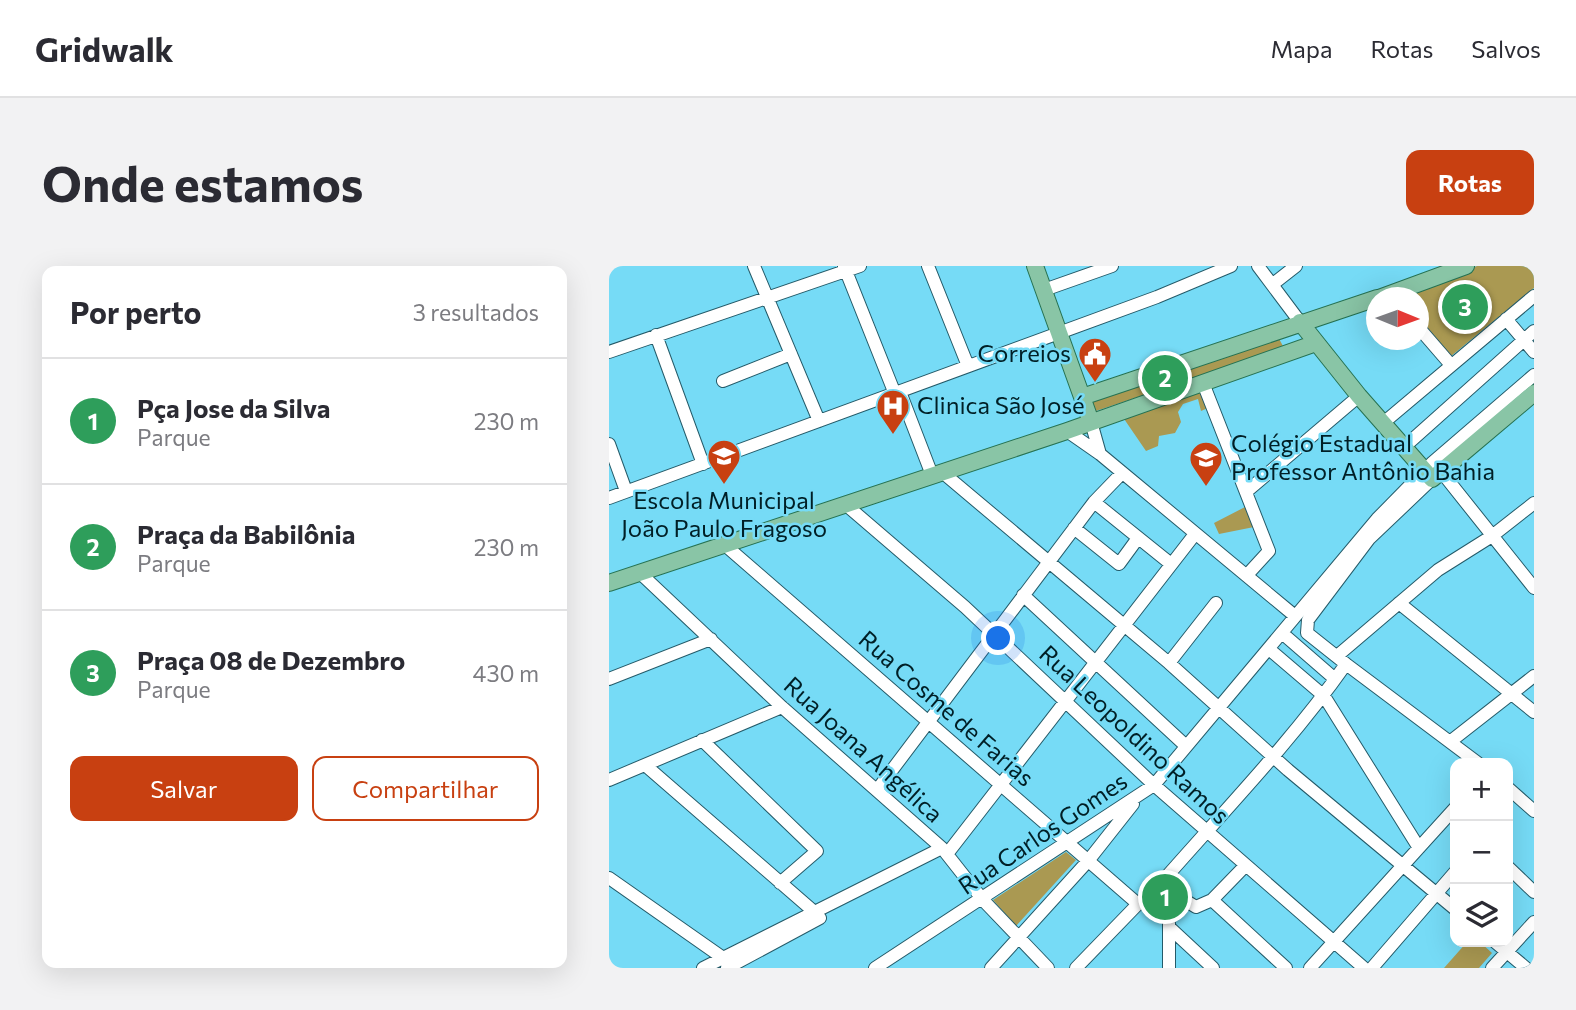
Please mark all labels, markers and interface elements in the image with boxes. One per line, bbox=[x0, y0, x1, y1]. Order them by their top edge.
text: Gridwalk bbox=[35, 28, 174, 69]
text: Mapa bbox=[1271, 34, 1333, 63]
text: Rotas bbox=[1371, 34, 1433, 63]
text: Salvos bbox=[1471, 34, 1541, 63]
button: Rotas bbox=[1406, 150, 1534, 215]
text: Onde estamos bbox=[42, 152, 363, 212]
pin: 3 bbox=[1442, 281, 1488, 333]
north arrow bbox=[1366, 287, 1429, 350]
text: Por perto bbox=[70, 293, 202, 330]
text: 3 resultados bbox=[413, 298, 539, 326]
public building icon: Correios bbox=[1076, 335, 1114, 384]
place label: Correios bbox=[978, 338, 1071, 367]
pin: 2 bbox=[1142, 352, 1188, 404]
hospital icon: Clinica São José bbox=[874, 387, 912, 436]
place label: Clinica São José bbox=[917, 390, 1085, 419]
text: Pça Jose da Silva bbox=[137, 392, 331, 423]
text: 1 bbox=[88, 407, 98, 435]
text: 230 m bbox=[474, 407, 539, 435]
text: Parque bbox=[137, 423, 211, 451]
place label: Colégio Estadual Professor Antônio Bahia bbox=[1231, 428, 1495, 485]
school or university icon: Escola Municipal João Paulo Fragoso bbox=[705, 437, 743, 486]
school or university icon: Colégio Estadual Professor Antônio Bahia bbox=[1187, 439, 1225, 488]
place label: Escola Municipal João Paulo Fragoso bbox=[621, 485, 827, 542]
text: Praça da Babilônia bbox=[137, 518, 355, 549]
text: 2 bbox=[86, 533, 100, 561]
text: 230 m bbox=[474, 533, 539, 561]
text: Parque bbox=[137, 549, 211, 577]
your location bbox=[981, 621, 1015, 655]
street label: Rua Cosme de Farias bbox=[854, 624, 1040, 792]
street label: Rua Leopoldino Ramos bbox=[1034, 638, 1236, 829]
text: Praça 08 de Dezembro bbox=[137, 644, 405, 675]
text: 3 bbox=[86, 659, 100, 687]
text: 430 m bbox=[473, 659, 539, 687]
street label: Rua Joana Angélica bbox=[779, 670, 949, 828]
text: Parque bbox=[137, 675, 211, 703]
button: Salvar bbox=[70, 756, 298, 821]
button: Compartilhar bbox=[312, 756, 539, 821]
map controls bbox=[1450, 758, 1513, 947]
button: + bbox=[1450, 758, 1513, 821]
street label: Rua Carlos Gomes bbox=[952, 766, 1132, 900]
button: − bbox=[1450, 821, 1513, 884]
pin: 1 bbox=[1142, 871, 1188, 923]
button: layers bbox=[1450, 884, 1513, 947]

